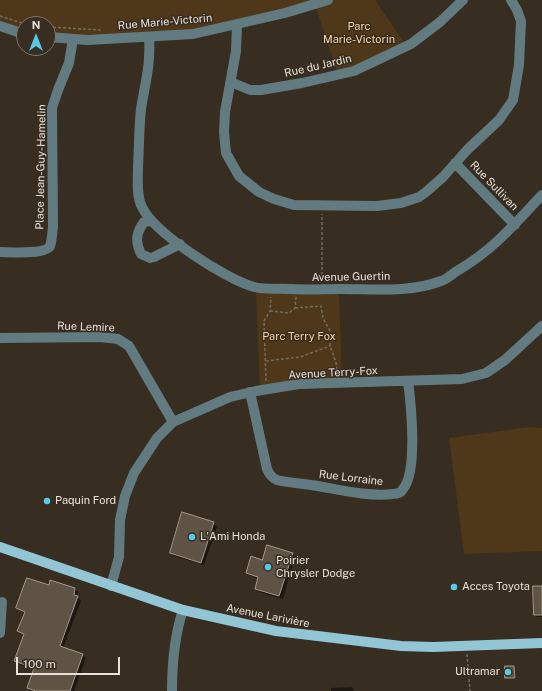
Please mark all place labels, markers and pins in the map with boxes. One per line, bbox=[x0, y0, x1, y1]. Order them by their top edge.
place label: Paquin Ford bbox=[55, 494, 116, 508]
marker: Paquin Ford bbox=[42, 496, 52, 506]
place label: L'Ami Honda bbox=[200, 530, 265, 544]
marker: L'Ami Honda bbox=[187, 532, 197, 542]
place label: Poirier Chrysler Dodge bbox=[276, 554, 355, 580]
marker: Poirier Chrysler Dodge bbox=[263, 562, 273, 572]
place label: Acces Toyota bbox=[462, 580, 530, 594]
marker: Acces Toyota bbox=[449, 582, 459, 592]
place label: Ultramar bbox=[455, 665, 500, 679]
marker: Ultramar bbox=[503, 667, 513, 677]

